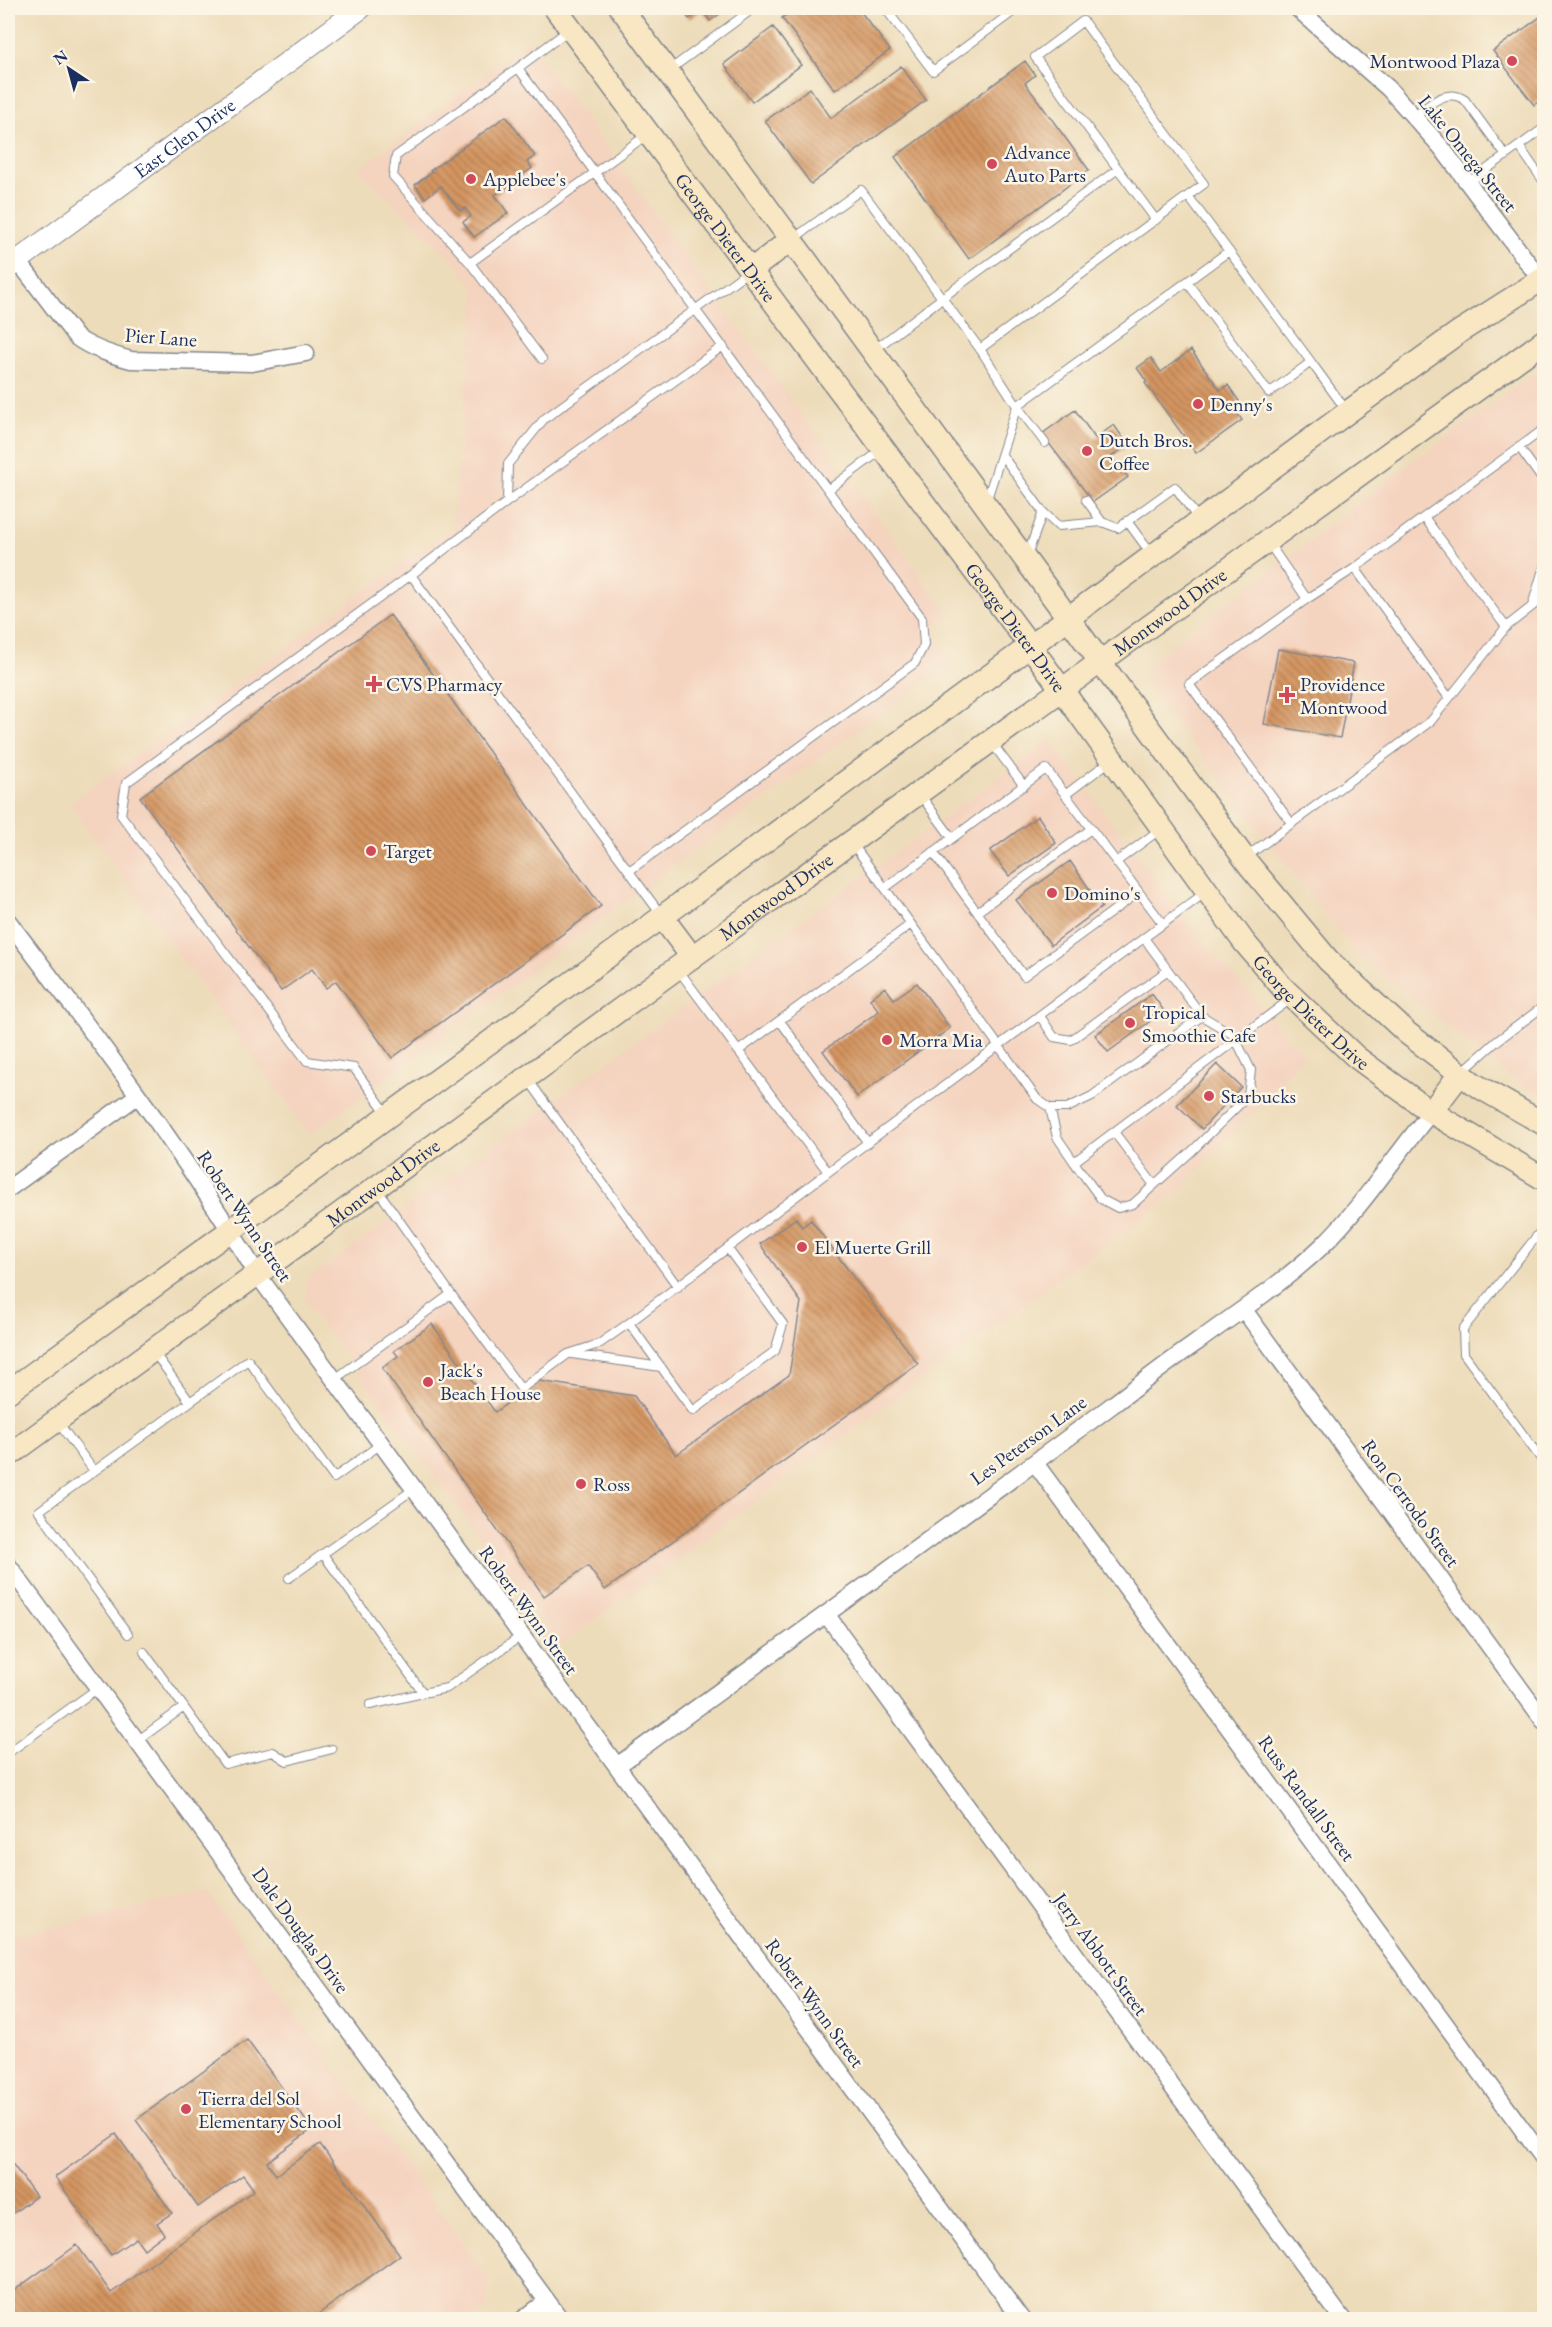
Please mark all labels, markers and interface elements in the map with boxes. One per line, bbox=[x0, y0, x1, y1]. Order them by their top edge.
north arrow bbox=[39, 39, 99, 99]
text: N bbox=[49, 45, 72, 70]
place label: Montwood Plaza bbox=[1370, 48, 1500, 74]
marker: Montwood Plaza bbox=[1505, 54, 1519, 68]
street label: Lake Omega Street bbox=[1413, 89, 1524, 218]
street label: East Glen Drive bbox=[128, 92, 241, 184]
place label: Advance Auto Parts bbox=[1003, 139, 1086, 188]
marker: Advance Auto Parts bbox=[985, 157, 999, 171]
place label: Applebee's bbox=[482, 166, 566, 192]
street label: George Dieter Drive bbox=[669, 168, 783, 307]
marker: Applebee's bbox=[464, 172, 478, 186]
street label: Pier Lane bbox=[124, 322, 198, 353]
place label: Denny's bbox=[1210, 391, 1272, 417]
marker: Denny's bbox=[1191, 397, 1205, 411]
place label: Dutch Bros. Coffee bbox=[1099, 427, 1193, 476]
marker: Dutch Bros. Coffee bbox=[1080, 444, 1094, 458]
street label: George Dieter Drive bbox=[960, 557, 1072, 697]
street label: Montwood Drive bbox=[1108, 562, 1232, 662]
place label: CVS Pharmacy bbox=[386, 671, 503, 697]
place label: Providence Montwood bbox=[1300, 671, 1388, 720]
marker: CVS Pharmacy bbox=[367, 677, 381, 691]
marker: Providence Montwood bbox=[1278, 686, 1296, 704]
place label: Target bbox=[383, 838, 432, 864]
marker: Target bbox=[364, 844, 378, 858]
street label: Montwood Drive bbox=[714, 846, 838, 946]
place label: Domino's bbox=[1064, 880, 1140, 906]
marker: Domino's bbox=[1045, 886, 1059, 900]
street label: George Dieter Drive bbox=[1247, 949, 1375, 1076]
place label: Tropical Smoothie Cafe bbox=[1142, 999, 1256, 1048]
marker: Tropical Smoothie Cafe bbox=[1123, 1016, 1137, 1030]
place label: Morra Mia bbox=[899, 1027, 983, 1053]
marker: Morra Mia bbox=[880, 1033, 894, 1047]
place label: Starbucks bbox=[1221, 1083, 1296, 1109]
marker: Starbucks bbox=[1202, 1089, 1216, 1103]
street label: Montwood Drive bbox=[321, 1132, 445, 1233]
street label: Robert Wynn Street bbox=[191, 1145, 299, 1287]
place label: El Muerte Grill bbox=[814, 1234, 931, 1260]
marker: El Muerte Grill bbox=[795, 1240, 809, 1254]
place label: Jack's Beach House bbox=[438, 1357, 541, 1406]
marker: Jack's Beach House bbox=[421, 1375, 435, 1389]
street label: Les Peterson Lane bbox=[965, 1389, 1091, 1491]
street label: Ron Cerrodo Street bbox=[1356, 1434, 1467, 1573]
place label: Ross bbox=[593, 1471, 630, 1497]
marker: Ross bbox=[574, 1477, 588, 1491]
street label: Robert Wynn Street bbox=[473, 1540, 585, 1680]
street label: Russ Randall Street bbox=[1252, 1730, 1362, 1867]
street label: Dale Douglas Drive bbox=[246, 1862, 356, 1998]
street label: Jerry Abbott Street bbox=[1047, 1886, 1155, 2021]
street label: Robert Wynn Street bbox=[759, 1933, 871, 2073]
place label: Tierra del Sol Elementary School bbox=[198, 2085, 342, 2134]
marker: Tierra del Sol Elementary School bbox=[179, 2102, 193, 2116]

